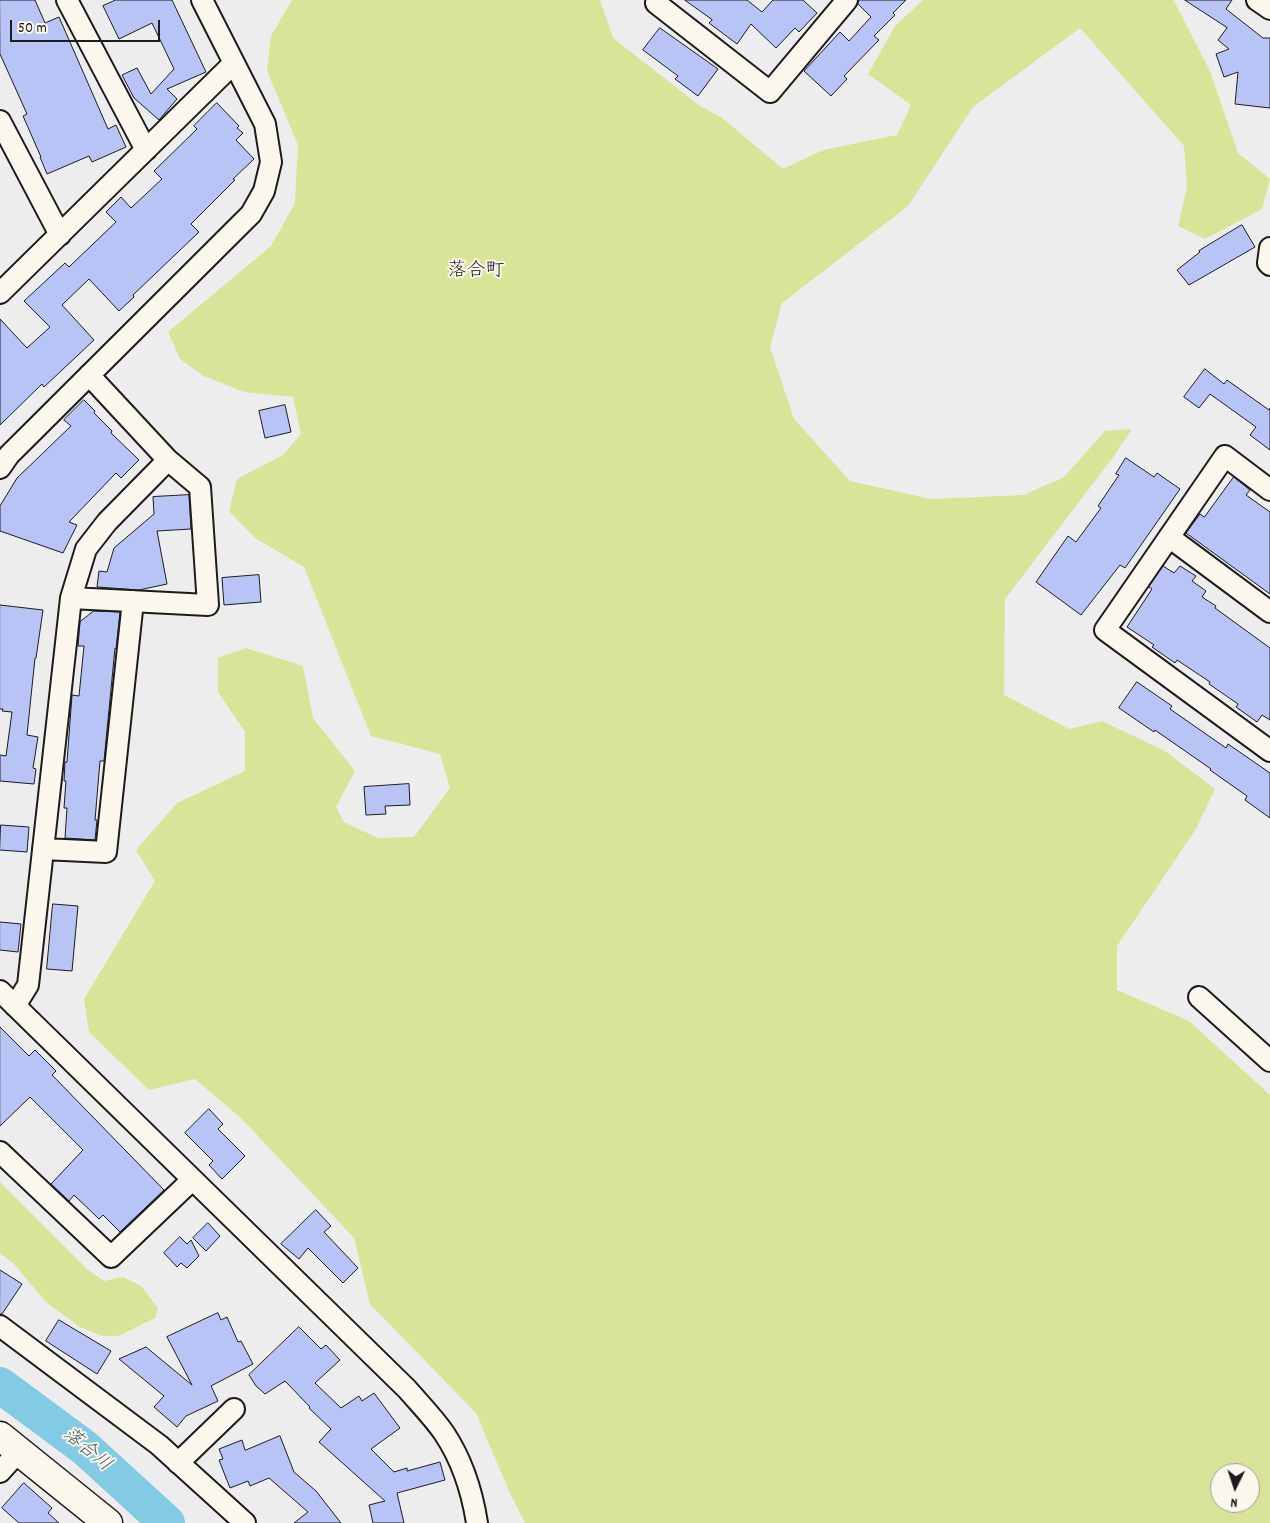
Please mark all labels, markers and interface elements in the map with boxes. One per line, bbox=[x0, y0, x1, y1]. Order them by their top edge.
scale bar bbox=[12, 10, 162, 42]
text: 50 m bbox=[18, 18, 47, 40]
district label: 落合町 bbox=[448, 261, 504, 283]
water label: 落合川 bbox=[57, 1424, 115, 1478]
north arrow bbox=[1210, 1463, 1260, 1513]
text: N bbox=[1230, 1492, 1238, 1512]

